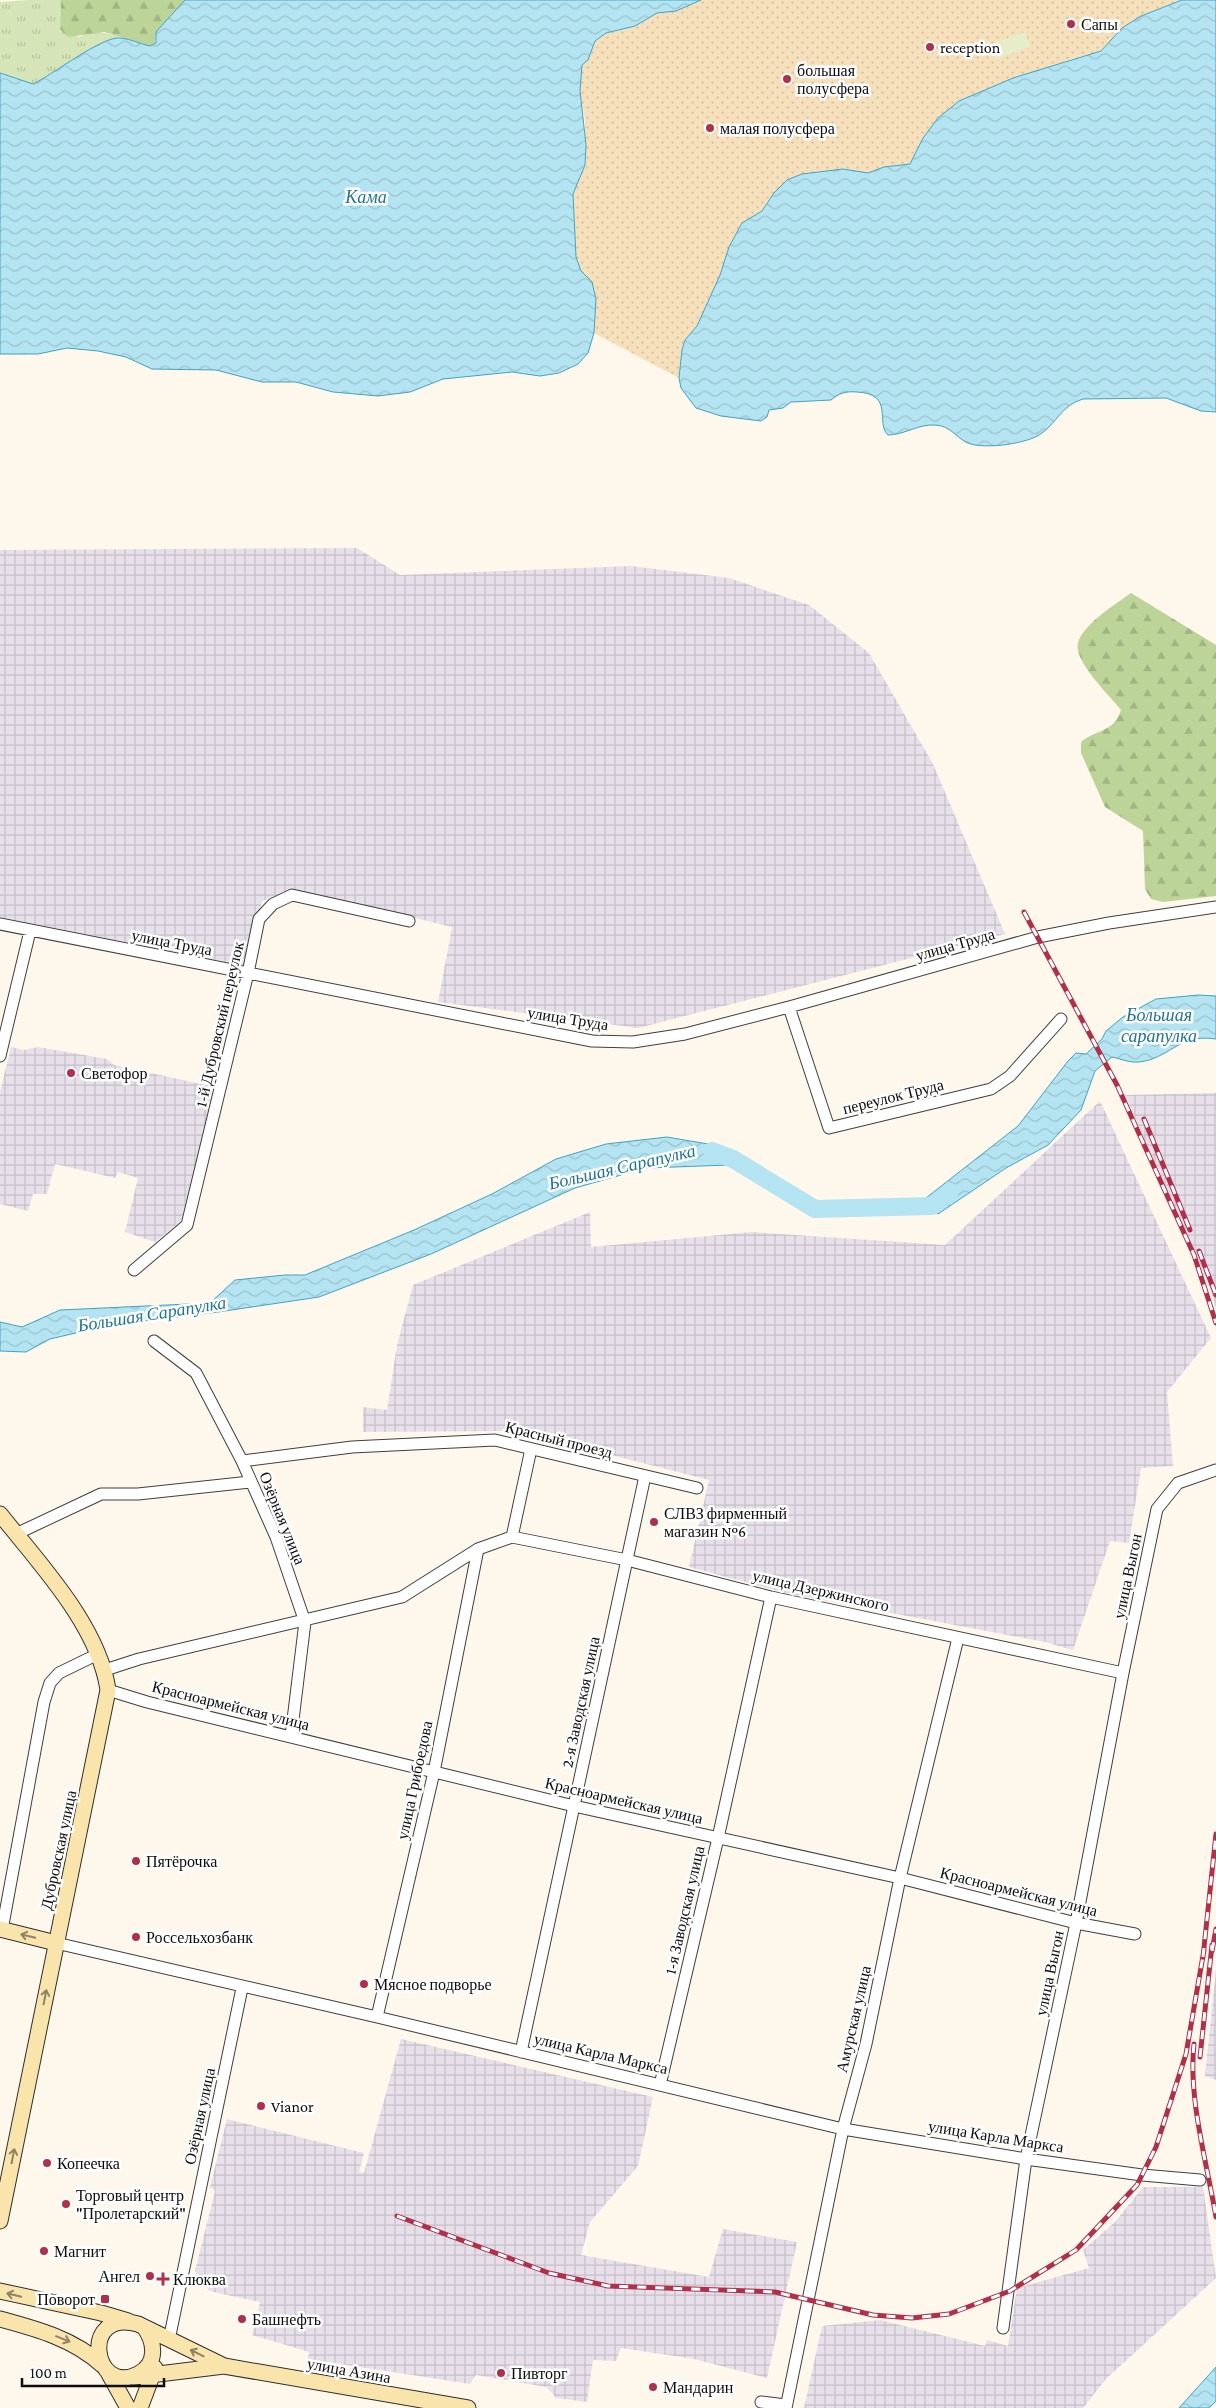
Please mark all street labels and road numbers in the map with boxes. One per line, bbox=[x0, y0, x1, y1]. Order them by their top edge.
street label: улица Труда bbox=[914, 925, 997, 965]
street label: улица Труда bbox=[130, 926, 214, 960]
street label: 1-й Дубровский переулок bbox=[192, 939, 248, 1109]
street label: улица Труда bbox=[526, 1004, 610, 1034]
street label: переулок Труда bbox=[841, 1076, 946, 1118]
street label: Красный проезд bbox=[503, 1418, 614, 1462]
street label: Озёрная улица bbox=[255, 1469, 309, 1567]
street label: улица Выгон bbox=[1110, 1532, 1146, 1620]
street label: улица Дзержинского bbox=[751, 1566, 891, 1615]
street label: 2-я Заводская улица bbox=[558, 1635, 604, 1769]
street label: Красноармейская улица bbox=[150, 1678, 311, 1734]
street label: улица Грибоедова bbox=[394, 1719, 436, 1841]
street label: Красноармейская улица bbox=[543, 1774, 705, 1828]
street label: Дубровская улица bbox=[38, 1789, 80, 1912]
street label: 1-я Заводская улица bbox=[661, 1844, 709, 1976]
street label: Красноармейская улица bbox=[938, 1864, 1099, 1920]
street label: улица Выгон bbox=[1032, 1929, 1068, 2017]
street label: Амурская улица bbox=[833, 1964, 875, 2074]
street label: улица Карла Маркса bbox=[532, 2030, 670, 2078]
street label: Озёрная улица bbox=[181, 2066, 219, 2166]
street label: улица Карла Маркса bbox=[927, 2117, 1065, 2157]
street label: улица Азина bbox=[306, 2355, 392, 2387]

